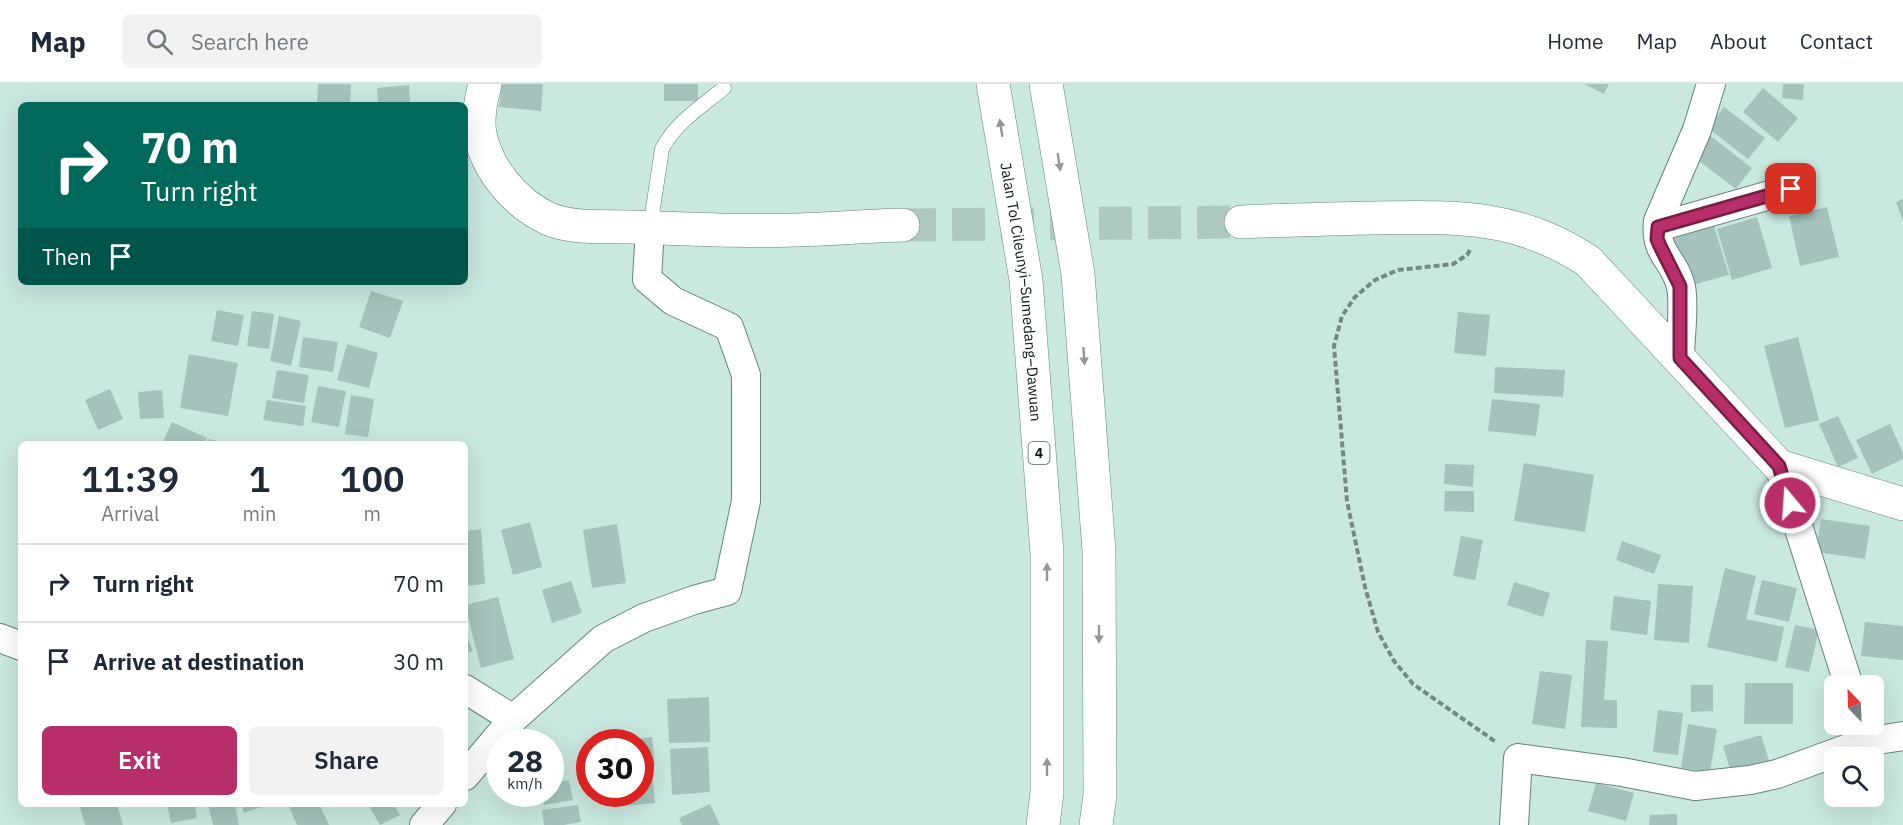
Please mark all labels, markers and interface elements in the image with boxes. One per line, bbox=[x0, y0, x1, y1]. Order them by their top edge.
search box bbox=[122, 14, 542, 68]
text: Map bbox=[30, 23, 86, 60]
icon: search bbox=[143, 25, 176, 58]
text: Search here bbox=[191, 27, 309, 56]
text: Home bbox=[1547, 27, 1604, 55]
text: Map bbox=[1637, 27, 1677, 55]
text: About bbox=[1710, 27, 1767, 55]
text: Contact bbox=[1800, 27, 1873, 55]
one-way arrow bbox=[996, 118, 1005, 137]
text: 70 m bbox=[141, 120, 239, 175]
icon: right bbox=[42, 126, 120, 204]
one-way arrow bbox=[1055, 153, 1064, 172]
street label: Jalan Tol Cileunyi–Sumedang–Dawuan bbox=[997, 161, 1046, 422]
pin bbox=[1765, 163, 1816, 214]
icon: arrive bbox=[1774, 172, 1807, 205]
text: Turn right bbox=[141, 173, 258, 208]
icon: arrive bbox=[104, 240, 137, 273]
text: Then bbox=[42, 242, 92, 271]
one-way arrow bbox=[1079, 346, 1089, 365]
road number: 4 bbox=[1028, 442, 1050, 464]
text: 11:39 bbox=[81, 455, 179, 502]
text: 1 bbox=[249, 455, 270, 502]
text: 100 bbox=[340, 455, 405, 502]
position arrow bbox=[1758, 471, 1822, 535]
text: Arrival bbox=[101, 500, 159, 527]
text: min bbox=[243, 500, 276, 527]
text: m bbox=[363, 500, 381, 527]
one-way arrow bbox=[1042, 562, 1052, 581]
icon: right bbox=[42, 567, 75, 600]
text: Turn right bbox=[93, 569, 194, 598]
text: 70 m bbox=[393, 569, 444, 598]
one-way arrow bbox=[1094, 625, 1104, 644]
icon: arrive bbox=[42, 645, 75, 678]
text: Arrive at destination bbox=[93, 647, 304, 676]
text: 30 m bbox=[393, 647, 444, 676]
north arrow bbox=[1824, 675, 1884, 735]
map controls bbox=[1824, 675, 1884, 807]
button: Exit bbox=[42, 726, 237, 795]
button: Share bbox=[249, 726, 444, 795]
speed limit sign: 30 bbox=[576, 729, 654, 807]
text: 28 bbox=[507, 741, 543, 780]
button: search bbox=[1824, 747, 1884, 807]
one-way arrow bbox=[1042, 757, 1052, 776]
text: km/h bbox=[507, 774, 543, 793]

